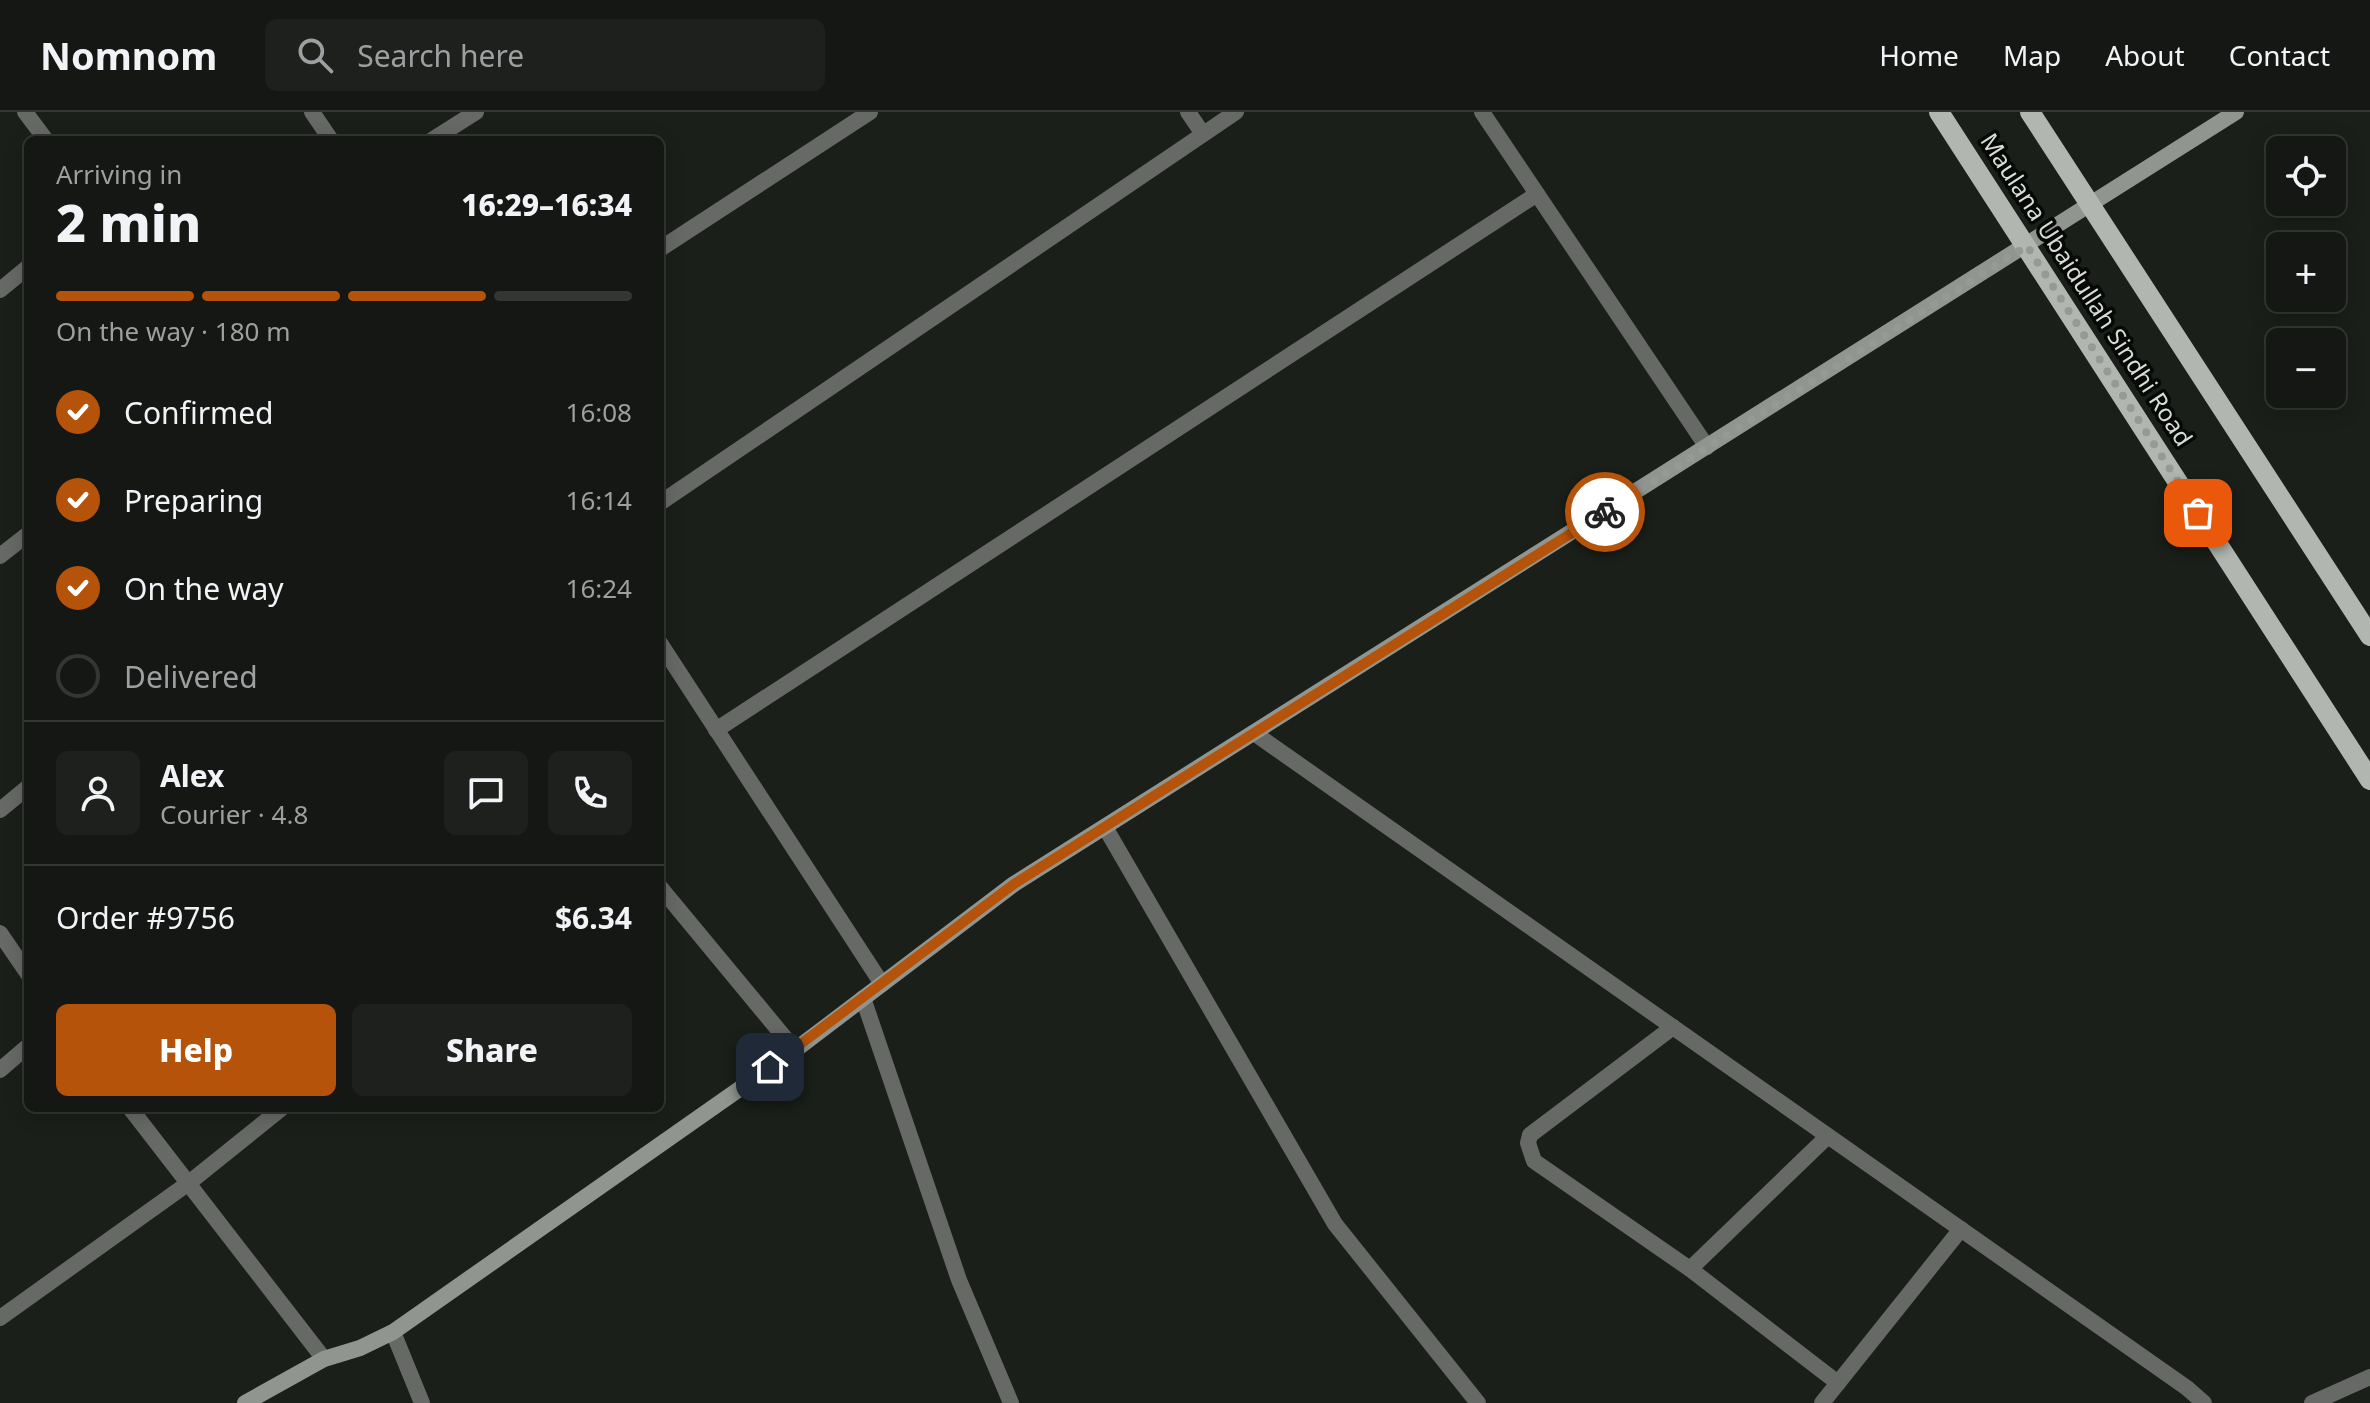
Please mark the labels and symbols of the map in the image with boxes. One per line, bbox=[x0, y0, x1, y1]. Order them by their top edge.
street label: Maulana Ubaidullah Sindhi Road bbox=[1974, 126, 2201, 452]
courier bbox=[1565, 472, 1645, 552]
pin bbox=[2164, 479, 2232, 547]
pin bbox=[736, 1033, 804, 1101]

